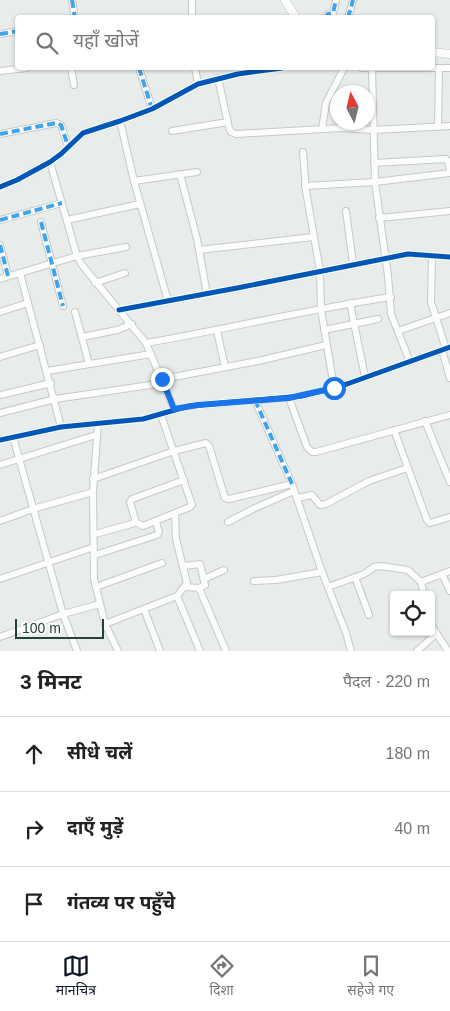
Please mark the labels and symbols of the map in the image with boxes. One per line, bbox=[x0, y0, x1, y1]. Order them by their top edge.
north arrow bbox=[330, 85, 375, 130]
route end bbox=[151, 368, 174, 391]
route start bbox=[323, 377, 346, 400]
scale bar bbox=[15, 616, 104, 639]

